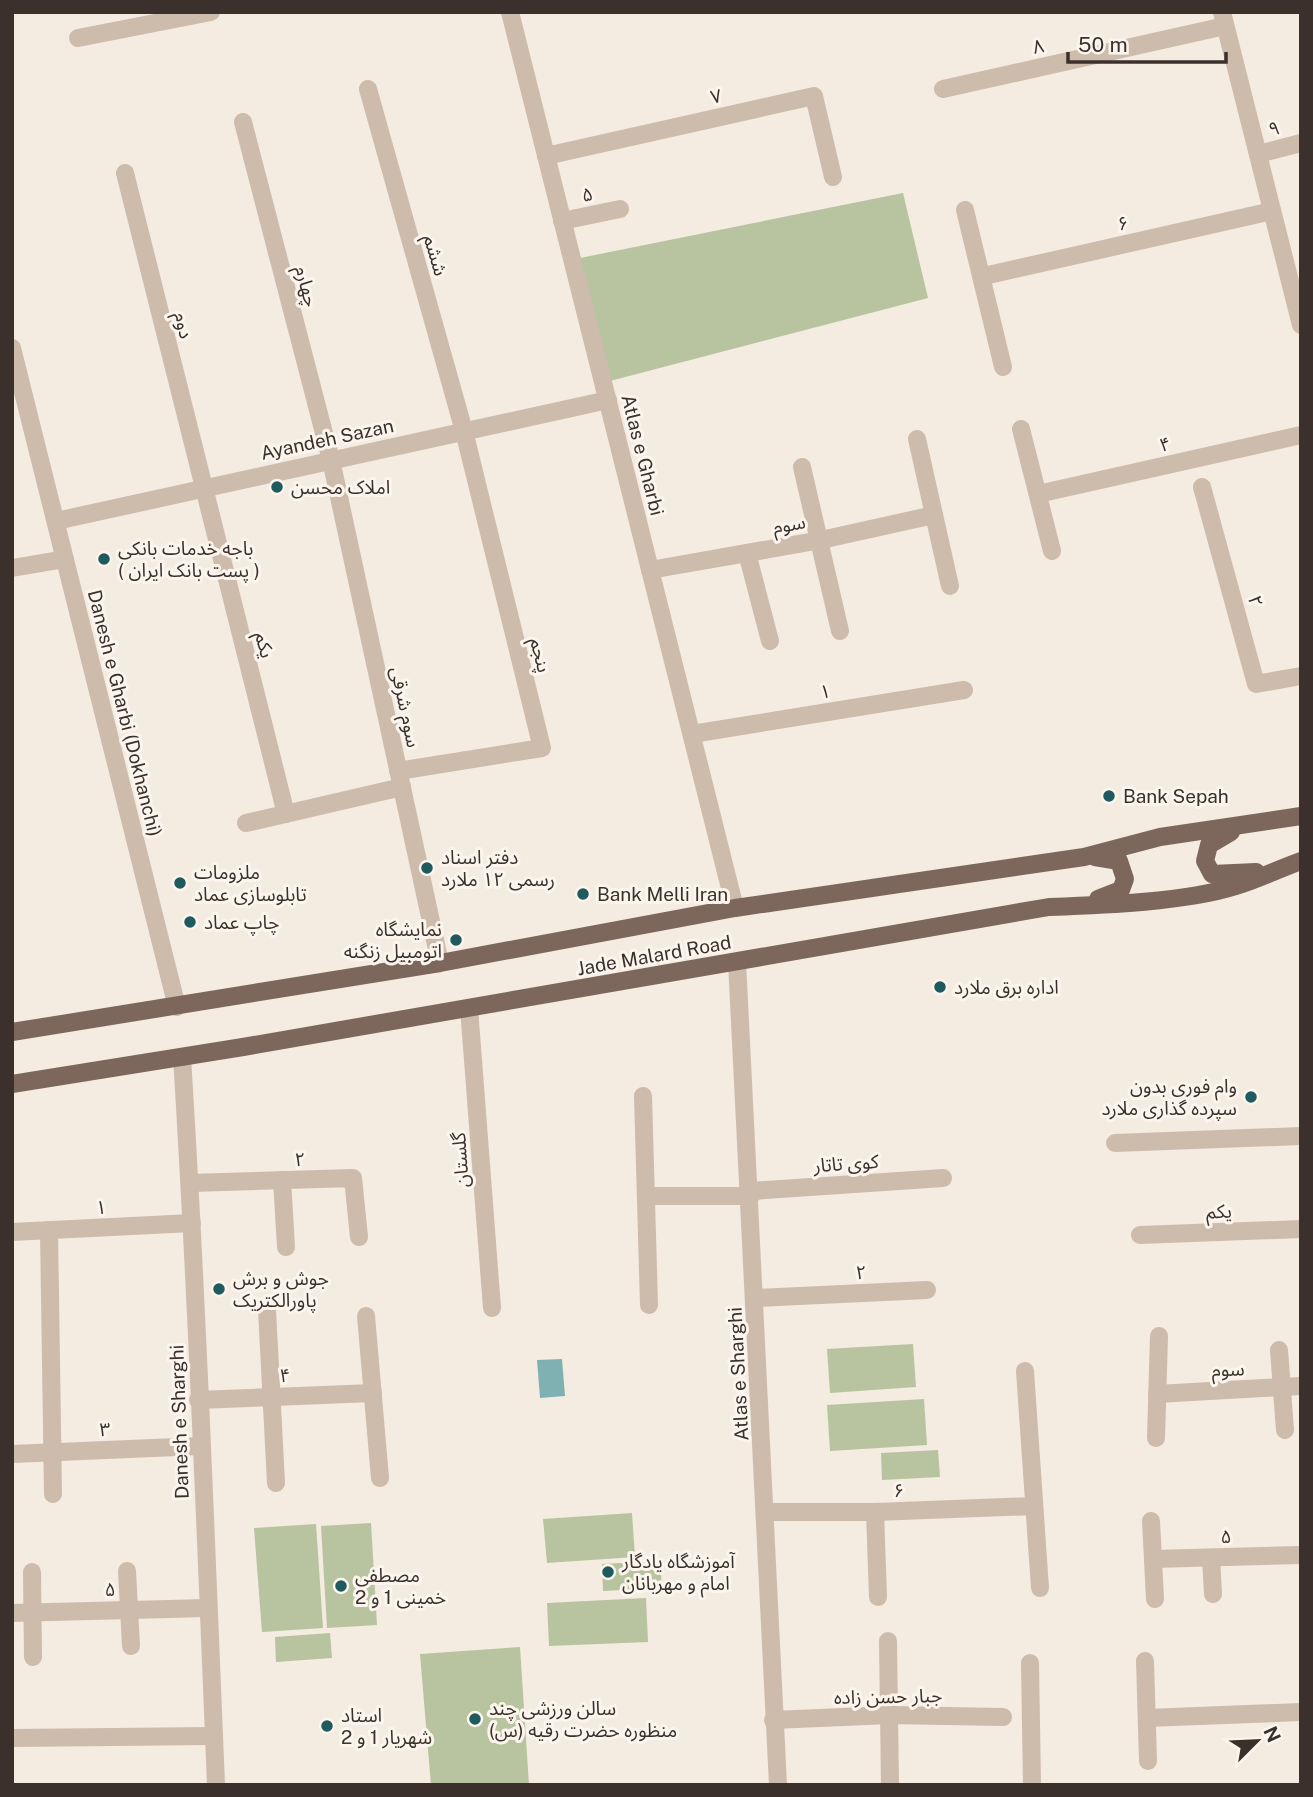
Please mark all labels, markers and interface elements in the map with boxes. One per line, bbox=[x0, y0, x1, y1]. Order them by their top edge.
scale bar bbox=[1068, 21, 1226, 65]
text: 50 m bbox=[1078, 32, 1128, 57]
street label: ۸ bbox=[1030, 34, 1046, 58]
street label: ۷ bbox=[708, 84, 724, 108]
street label: ۹ bbox=[1266, 116, 1282, 140]
street label: ۵ bbox=[579, 182, 595, 206]
street label: ۶ bbox=[1115, 211, 1131, 235]
street label: ششم bbox=[416, 232, 452, 279]
street label: چهارم bbox=[287, 263, 323, 310]
street label: دوم bbox=[166, 309, 198, 342]
street label: Atlas e Gharbi bbox=[617, 392, 669, 518]
street label: Ayandeh Sazan bbox=[259, 414, 395, 464]
street label: ۴ bbox=[1157, 432, 1173, 456]
place label: املاک محسن bbox=[291, 476, 390, 499]
marker: املاک محسن bbox=[269, 479, 285, 495]
street label: سوم bbox=[771, 510, 808, 542]
place label: باجه خدمات بانکی ( پست بانک ایران ) bbox=[118, 537, 260, 583]
marker: باجه خدمات بانکی ( پست بانک ایران ) bbox=[96, 551, 112, 567]
street label: Danesh e Gharbi (Dokhanchi) bbox=[84, 587, 166, 839]
street label: ۲ bbox=[1244, 593, 1268, 609]
street label: یکم bbox=[247, 630, 279, 661]
street label: پنجم bbox=[522, 635, 556, 676]
street label: سوم شرقی bbox=[383, 665, 425, 750]
street label: ۱ bbox=[818, 679, 832, 703]
place label: Bank Sepah bbox=[1123, 785, 1229, 807]
marker: Bank Sepah bbox=[1101, 788, 1117, 804]
place label: دفتر اسناد رسمی ۱۲ ملارد bbox=[441, 846, 555, 891]
marker: دفتر اسناد رسمی ۱۲ ملارد bbox=[419, 860, 435, 876]
place label: ملزومات تابلوسازی عماد bbox=[194, 861, 307, 906]
marker: ملزومات تابلوسازی عماد bbox=[172, 875, 188, 891]
place label: Bank Melli Iran bbox=[597, 883, 728, 905]
marker: Bank Melli Iran bbox=[575, 886, 591, 902]
place label: چاپ عماد bbox=[204, 911, 279, 936]
marker: چاپ عماد bbox=[182, 914, 198, 930]
place label: نمایشگاه اتومبیل زنگنه bbox=[344, 918, 442, 963]
street label: Jade Malard Road bbox=[575, 931, 733, 979]
marker: نمایشگاه اتومبیل زنگنه bbox=[448, 932, 464, 948]
place label: اداره برق ملارد bbox=[954, 976, 1059, 999]
marker: اداره برق ملارد bbox=[932, 979, 948, 995]
place label: وام فوری بدون سپرده گذاری ملارد bbox=[1101, 1075, 1237, 1121]
marker: وام فوری بدون سپرده گذاری ملارد bbox=[1243, 1089, 1259, 1105]
street label: گلستان bbox=[447, 1130, 473, 1188]
street label: ۲ bbox=[294, 1148, 306, 1170]
street label: کوی تاتار bbox=[812, 1150, 881, 1177]
street label: ۱ bbox=[95, 1196, 107, 1218]
street label: یکم bbox=[1206, 1200, 1233, 1226]
street label: ۲ bbox=[855, 1261, 867, 1283]
place label: جوش و برش پاورالکتریک bbox=[233, 1267, 329, 1313]
marker: جوش و برش پاورالکتریک bbox=[211, 1281, 227, 1297]
street label: Atlas e Sharghi bbox=[724, 1307, 752, 1441]
street label: Danesh e Sharghi bbox=[165, 1345, 193, 1499]
street label: سوم bbox=[1211, 1357, 1245, 1385]
street label: ۴ bbox=[279, 1364, 291, 1386]
street label: ۳ bbox=[99, 1418, 111, 1440]
street label: ۶ bbox=[893, 1479, 905, 1501]
street label: ۵ bbox=[1220, 1525, 1232, 1547]
place label: آموزشگاه یادگار امام و مهربانان bbox=[621, 1550, 736, 1598]
place label: مصطفی خمینی 1 و 2 bbox=[355, 1564, 446, 1609]
marker: آموزشگاه یادگار امام و مهربانان bbox=[600, 1564, 616, 1580]
street label: ۵ bbox=[104, 1578, 116, 1600]
marker: مصطفی خمینی 1 و 2 bbox=[333, 1578, 349, 1594]
street label: جبار حسن زاده bbox=[834, 1684, 942, 1709]
place label: سالن ورزشی چند منظوره حضرت رقیه (س) bbox=[489, 1697, 677, 1742]
place label: استاد شهریار 1 و 2 bbox=[341, 1704, 432, 1749]
north arrow bbox=[1222, 1706, 1292, 1776]
marker: سالن ورزشی چند منظوره حضرت رقیه (س) bbox=[467, 1711, 483, 1727]
marker: استاد شهریار 1 و 2 bbox=[319, 1718, 335, 1734]
text: N bbox=[1259, 1723, 1286, 1745]

